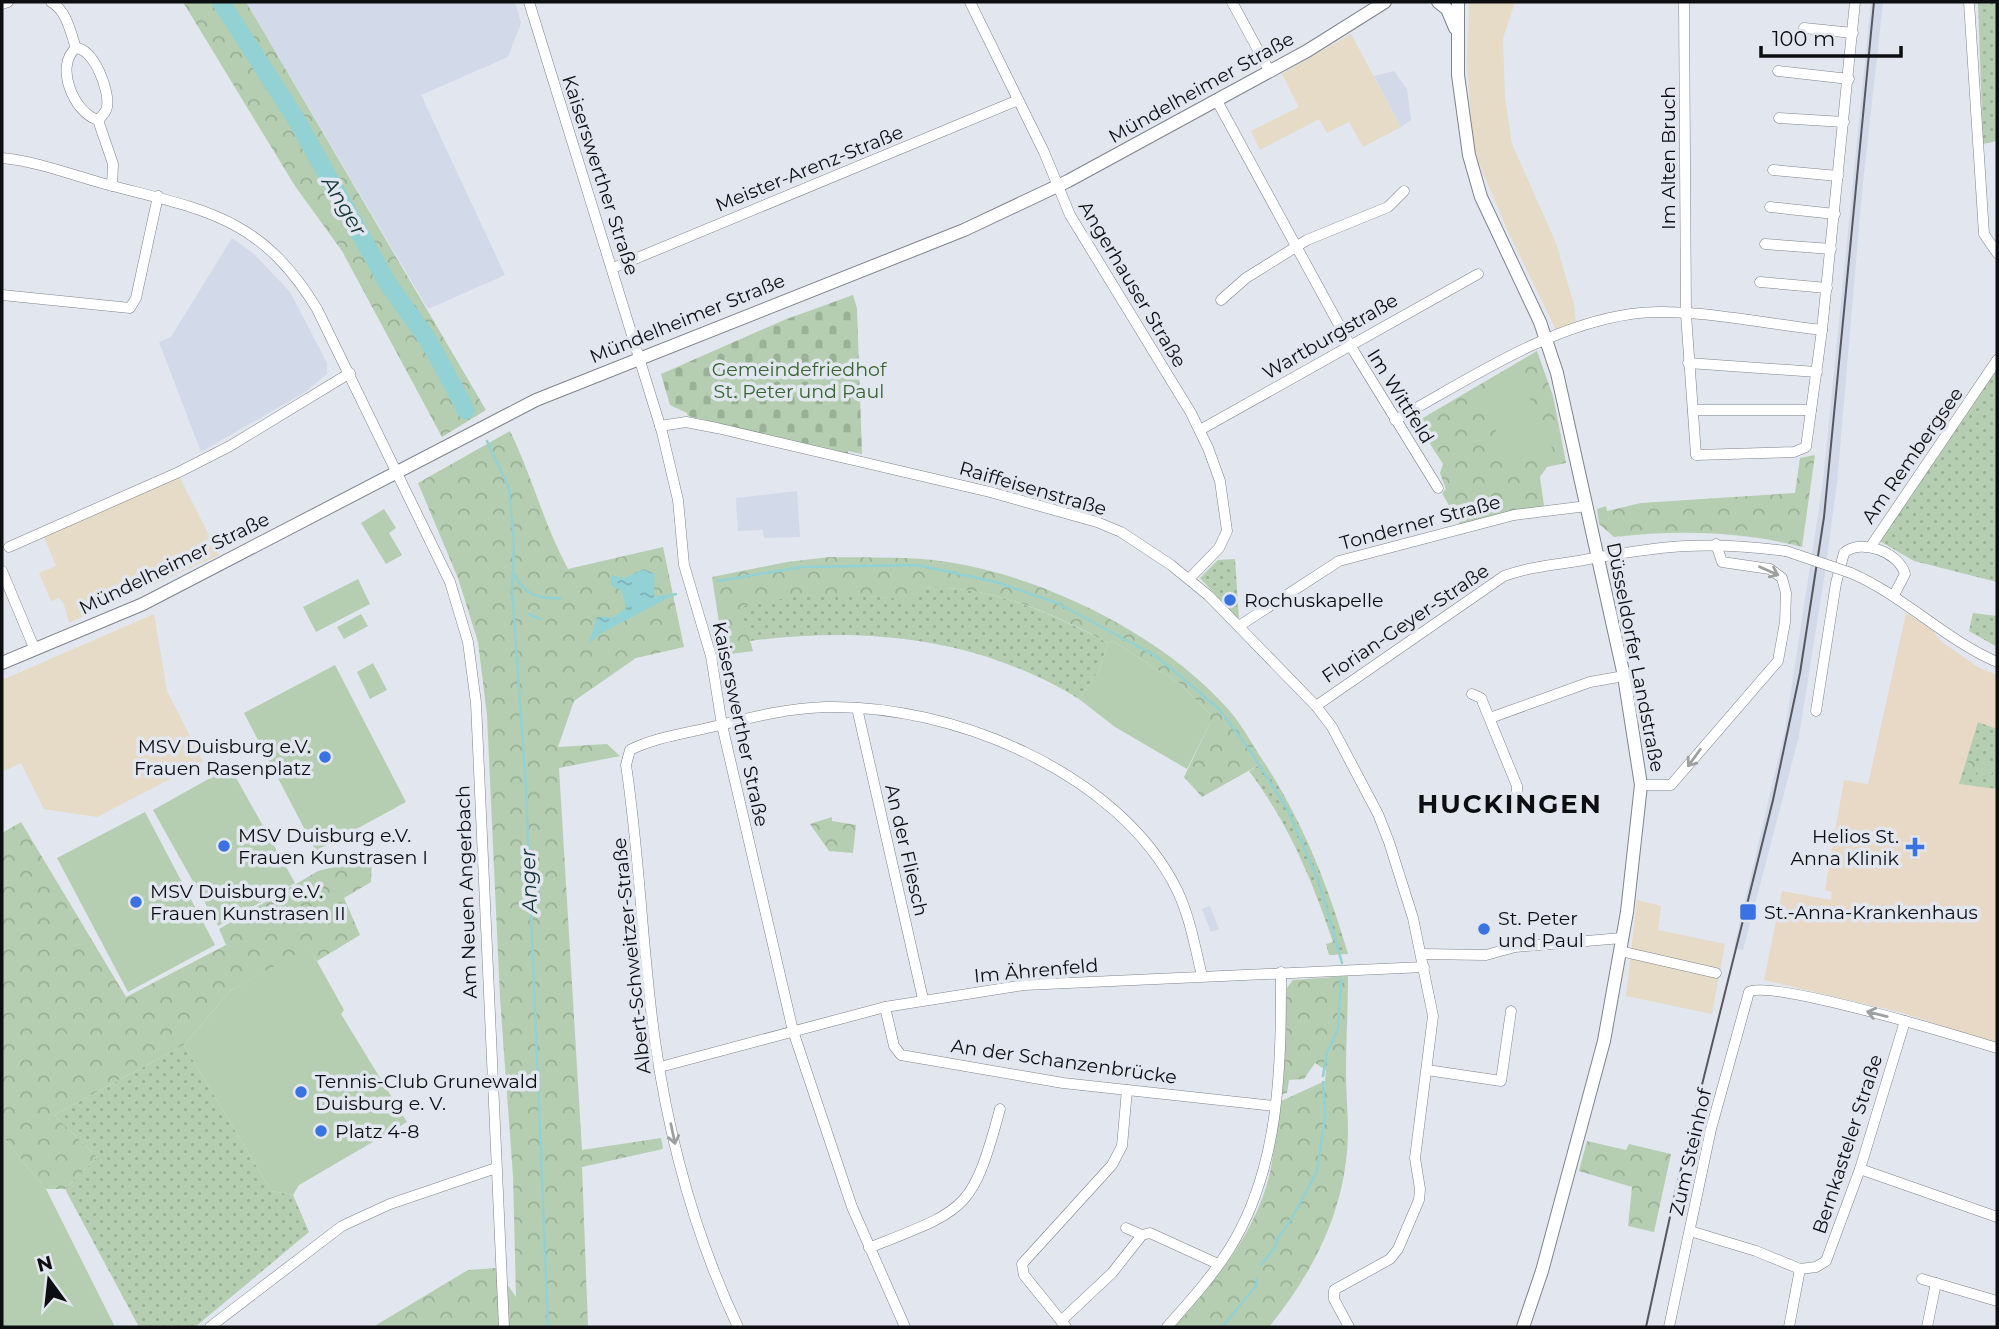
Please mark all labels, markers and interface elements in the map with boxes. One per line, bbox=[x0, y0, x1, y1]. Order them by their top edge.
scale bar bbox=[1761, 14, 1901, 58]
text: 100 m bbox=[1772, 26, 1835, 51]
street label: Mündelheimer Straße bbox=[1104, 27, 1298, 148]
street label: Kaiserswerther Straße bbox=[557, 72, 644, 278]
street label: Im Alten Bruch bbox=[1657, 86, 1680, 230]
street label: Meister-Arenz-Straße bbox=[712, 120, 906, 217]
water label: Anger bbox=[316, 170, 372, 240]
street label: Angerhauser Straße bbox=[1074, 197, 1191, 372]
street label: Mündelheimer Straße bbox=[586, 269, 788, 368]
street label: Wartburgstraße bbox=[1259, 288, 1402, 384]
street label: Im Wittfeld bbox=[1362, 345, 1439, 448]
park label: Gemeindefriedhof St. Peter und Paul bbox=[712, 358, 888, 403]
street label: Am Rembergsee bbox=[1857, 383, 1968, 528]
street label: Raiffeisenstraße bbox=[957, 456, 1109, 520]
street label: Tonderner Straße bbox=[1337, 490, 1503, 555]
street label: Mündelheimer Straße bbox=[75, 507, 273, 619]
street label: Düsseldorfer Landstraße bbox=[1602, 540, 1669, 774]
street label: Florian-Geyer-Straße bbox=[1317, 559, 1493, 688]
one-way arrow bbox=[1758, 565, 1779, 578]
place label: Rochuskapelle bbox=[1244, 589, 1384, 612]
marker: Rochuskapelle bbox=[1222, 592, 1238, 608]
street label: Kaiserswerther Straße bbox=[708, 619, 773, 829]
place label: MSV Duisburg e.V. Frauen Rasenplatz bbox=[134, 735, 311, 780]
one-way arrow bbox=[1687, 748, 1702, 766]
marker: MSV Duisburg e.V. Frauen Rasenplatz bbox=[317, 749, 333, 765]
street label: An der Fliesch bbox=[880, 782, 933, 918]
street label: Am Neuen Angerbach bbox=[451, 785, 482, 999]
district label: HUCKINGEN bbox=[1417, 788, 1603, 820]
place label: MSV Duisburg e.V. Frauen Kunstrasen I bbox=[238, 824, 428, 869]
place label: Helios St. Anna Klinik bbox=[1790, 825, 1900, 870]
street label: Albert-Schweitzer-Straße bbox=[608, 836, 655, 1075]
marker: Helios St. Anna Klinik bbox=[1905, 837, 1925, 857]
marker: MSV Duisburg e.V. Frauen Kunstrasen I bbox=[216, 838, 232, 854]
water label: Anger bbox=[515, 848, 542, 916]
place label: MSV Duisburg e.V. Frauen Kunstrasen II bbox=[150, 880, 346, 925]
marker: MSV Duisburg e.V. Frauen Kunstrasen II bbox=[128, 894, 144, 910]
place label: St.-Anna-Krankenhaus bbox=[1764, 901, 1978, 924]
marker: St.-Anna-Krankenhaus bbox=[1738, 902, 1758, 922]
place label: St. Peter und Paul bbox=[1498, 907, 1584, 952]
marker: St. Peter und Paul bbox=[1476, 921, 1492, 937]
street label: Im Ährenfeld bbox=[973, 954, 1099, 987]
one-way arrow bbox=[1866, 1007, 1889, 1020]
street label: An der Schanzenbrücke bbox=[950, 1034, 1178, 1089]
street label: Bernkasteler Straße bbox=[1808, 1051, 1887, 1237]
place label: Tennis-Club Grunewald Duisburg e. V. bbox=[315, 1070, 538, 1115]
marker: Tennis-Club Grunewald Duisburg e. V. bbox=[293, 1084, 309, 1100]
street label: Zum Steinhof bbox=[1665, 1085, 1717, 1218]
place label: Platz 4-8 bbox=[335, 1120, 420, 1143]
one-way arrow bbox=[667, 1122, 681, 1145]
marker: Platz 4-8 bbox=[313, 1123, 329, 1139]
north arrow bbox=[14, 1245, 84, 1315]
text: N bbox=[34, 1251, 55, 1277]

